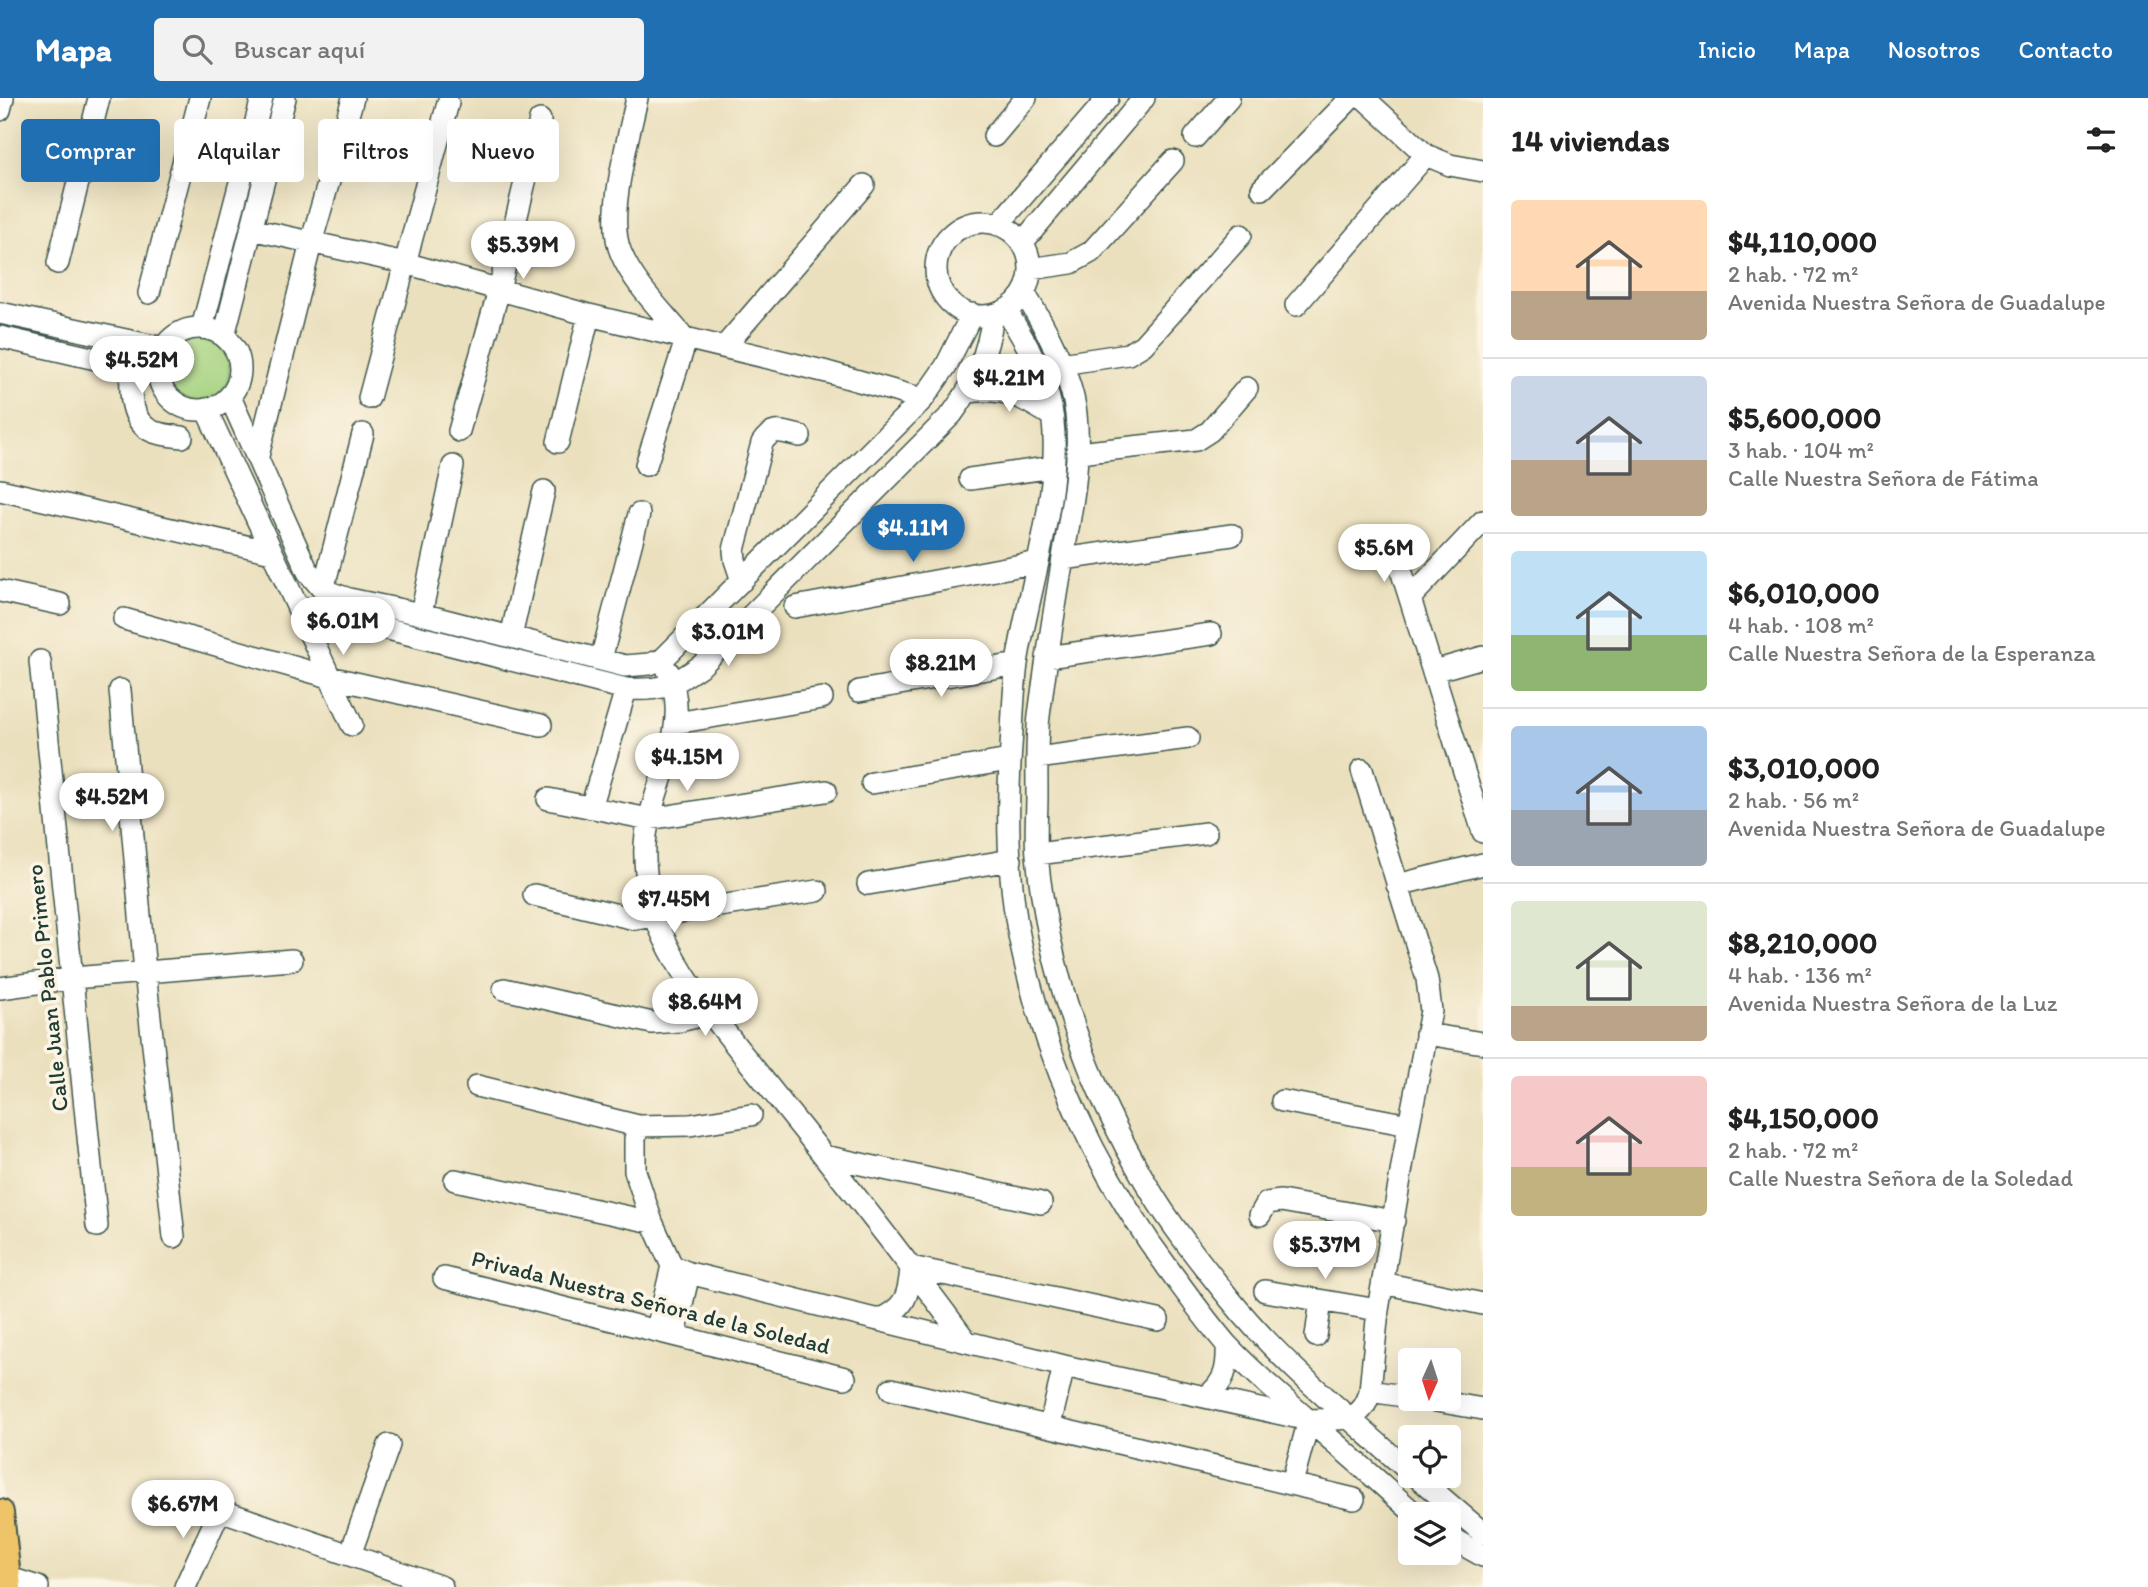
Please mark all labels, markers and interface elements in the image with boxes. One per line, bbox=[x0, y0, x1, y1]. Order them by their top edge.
search box bbox=[154, 18, 644, 81]
text: Mapa bbox=[35, 30, 112, 69]
icon: search bbox=[178, 30, 216, 68]
text: Buscar aquí bbox=[234, 33, 365, 65]
text: Inicio bbox=[1698, 35, 1756, 64]
text: Mapa bbox=[1794, 35, 1850, 64]
text: Nosotros bbox=[1888, 35, 1980, 64]
text: Contacto bbox=[2018, 35, 2113, 64]
chip: Comprar bbox=[21, 119, 160, 182]
chip: Alquilar bbox=[174, 119, 304, 182]
chip: Filtros bbox=[318, 119, 433, 182]
chip: Nuevo bbox=[447, 119, 559, 182]
icon: filters bbox=[2082, 121, 2120, 159]
text: 14 viviendas bbox=[1511, 122, 1670, 159]
pin: $5.39M bbox=[466, 222, 580, 281]
text: $4,110,000 bbox=[1728, 223, 1877, 260]
icon: home bbox=[1567, 228, 1651, 312]
text: $5.39M bbox=[487, 230, 559, 258]
text: 2 hab. · 72 m² bbox=[1728, 260, 1858, 288]
text: Avenida Nuestra Señora de Guadalupe bbox=[1728, 288, 2106, 316]
pin: $4.52M bbox=[85, 336, 199, 396]
text: $4.52M bbox=[105, 345, 179, 373]
pin: $4.21M bbox=[952, 354, 1066, 414]
text: $4.21M bbox=[973, 363, 1045, 391]
text: $5,600,000 bbox=[1728, 399, 1881, 436]
icon: home bbox=[1567, 404, 1651, 488]
text: 3 hab. · 104 m² bbox=[1728, 436, 1874, 464]
text: Calle Nuestra Señora de Fátima bbox=[1728, 464, 2039, 492]
pin: $4.11M bbox=[856, 504, 970, 564]
text: $4.11M bbox=[878, 513, 948, 541]
pin: $5.6M bbox=[1335, 524, 1433, 584]
text: $5.6M bbox=[1354, 533, 1414, 561]
text: $6,010,000 bbox=[1728, 574, 1880, 611]
icon: home bbox=[1567, 579, 1651, 663]
pin: $6.01M bbox=[286, 598, 400, 657]
text: $6.01M bbox=[307, 606, 379, 634]
pin: $3.01M bbox=[671, 608, 785, 668]
text: 4 hab. · 108 m² bbox=[1728, 611, 1874, 639]
text: $3.01M bbox=[692, 617, 764, 645]
text: Calle Nuestra Señora de la Esperanza bbox=[1728, 639, 2096, 667]
pin: $8.21M bbox=[884, 640, 998, 699]
text: $8.21M bbox=[906, 648, 976, 676]
pin: $4.15M bbox=[630, 734, 744, 793]
text: $4.15M bbox=[651, 742, 723, 770]
text: $3,010,000 bbox=[1728, 749, 1880, 786]
icon: home bbox=[1567, 754, 1651, 838]
pin: $4.52M bbox=[55, 774, 169, 833]
text: $4.52M bbox=[75, 782, 149, 810]
text: 2 hab. · 56 m² bbox=[1728, 786, 1859, 814]
text: Avenida Nuestra Señora de Guadalupe bbox=[1728, 814, 2106, 842]
street label: Calle Juan Pablo Primero bbox=[20, 863, 74, 1113]
pin: $7.45M bbox=[617, 876, 731, 935]
text: $7.45M bbox=[638, 884, 710, 912]
text: $8,210,000 bbox=[1728, 924, 1878, 961]
icon: home bbox=[1567, 929, 1651, 1013]
text: 4 hab. · 136 m² bbox=[1728, 961, 1872, 989]
pin: $8.64M bbox=[648, 978, 762, 1038]
text: $8.64M bbox=[668, 987, 742, 1015]
text: Avenida Nuestra Señora de la Luz bbox=[1728, 989, 2057, 1017]
text: $4,150,000 bbox=[1728, 1099, 1879, 1136]
icon: home bbox=[1567, 1104, 1651, 1188]
text: 2 hab. · 72 m² bbox=[1728, 1136, 1858, 1164]
text: Calle Nuestra Señora de la Soledad bbox=[1728, 1164, 2073, 1192]
pin: $5.37M bbox=[1268, 1222, 1382, 1281]
text: $5.37M bbox=[1289, 1230, 1361, 1258]
street label: Privada Nuestra Señora de la Soledad bbox=[469, 1244, 834, 1360]
north arrow bbox=[1398, 1348, 1461, 1410]
map controls bbox=[1398, 1348, 1461, 1565]
button: locate bbox=[1398, 1425, 1461, 1488]
pin: $6.67M bbox=[126, 1480, 240, 1540]
text: $6.67M bbox=[147, 1489, 219, 1517]
button: layers bbox=[1398, 1502, 1461, 1565]

